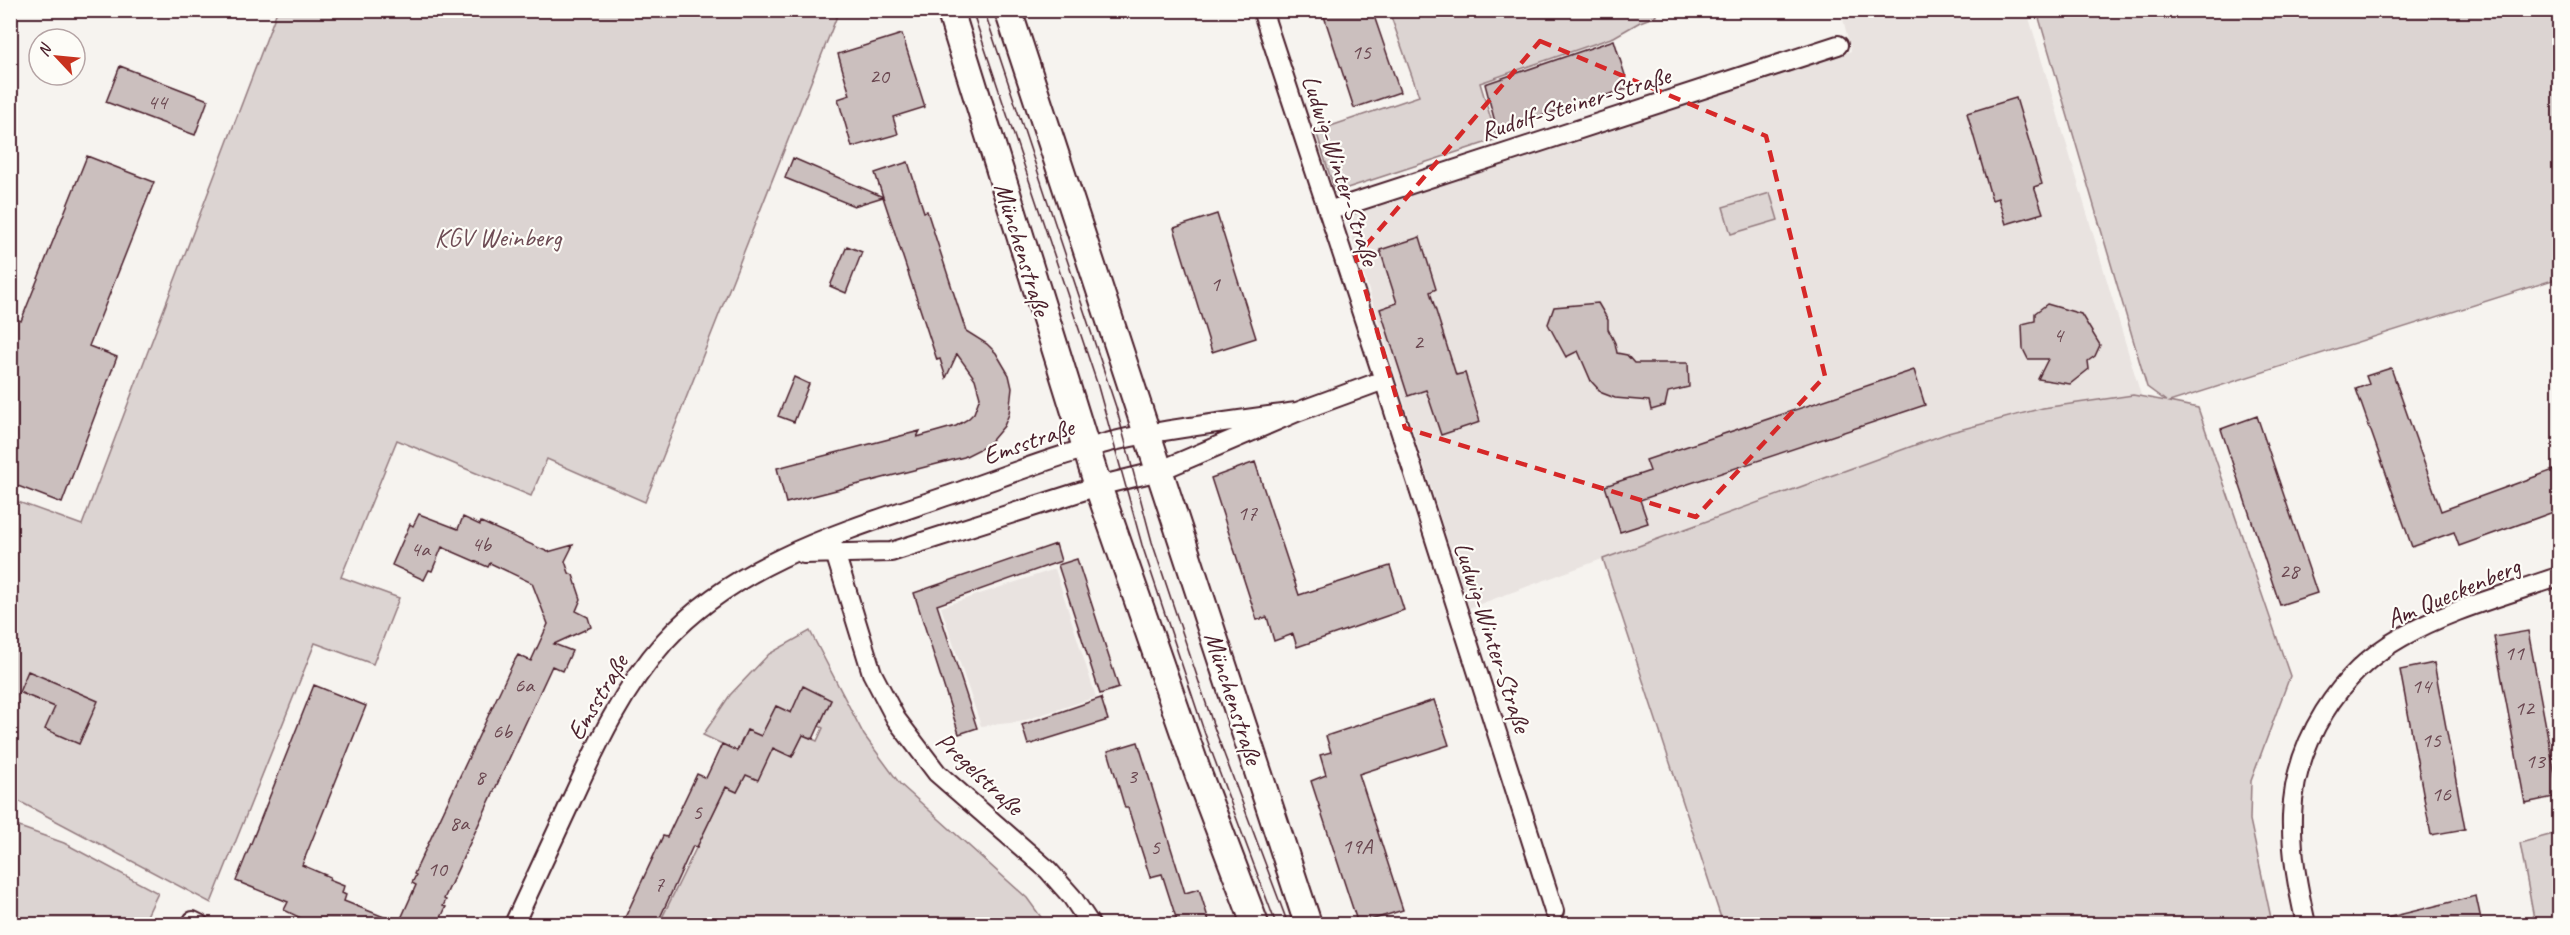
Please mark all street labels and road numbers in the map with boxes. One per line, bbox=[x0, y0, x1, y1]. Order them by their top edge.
street label: Rudolf-Steiner-Straße bbox=[1476, 58, 1677, 148]
street label: Ludwig-Winter-Straße bbox=[1294, 71, 1388, 272]
street label: Münchenstraße bbox=[987, 179, 1059, 322]
street label: Emsstraße bbox=[978, 410, 1080, 472]
street label: Ludwig-Winter-Straße bbox=[1446, 538, 1540, 739]
street label: Am Queckenberg bbox=[2381, 549, 2527, 635]
street label: Münchenstraße bbox=[1197, 628, 1271, 771]
street label: Emsstraße bbox=[559, 646, 637, 746]
street label: Pregelstraße bbox=[929, 724, 1032, 824]

